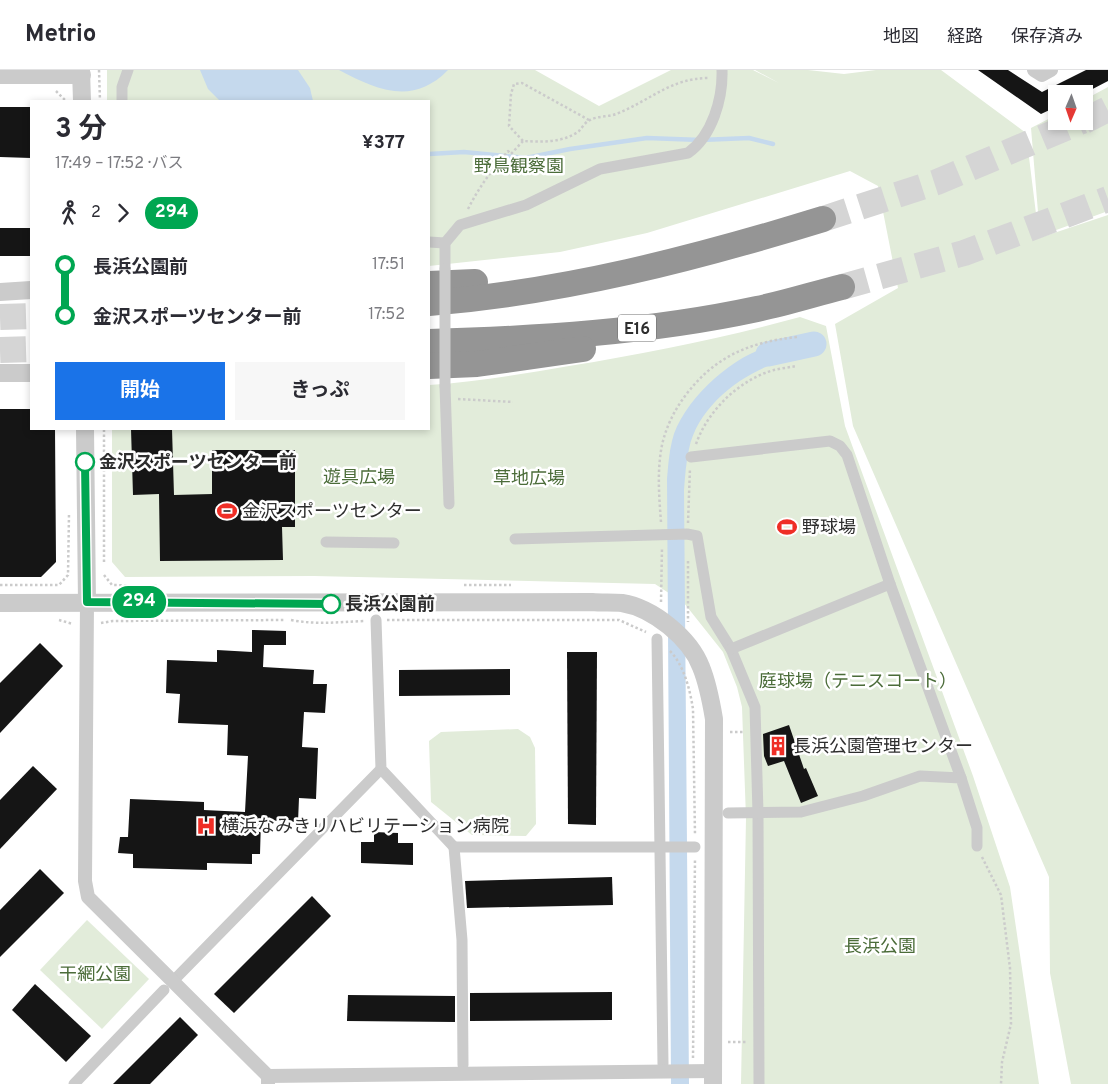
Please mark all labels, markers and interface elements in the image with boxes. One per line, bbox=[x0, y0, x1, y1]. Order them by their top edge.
text: Metrio bbox=[25, 20, 96, 50]
text: 地図 bbox=[883, 26, 919, 49]
text: 経路 bbox=[947, 26, 983, 49]
text: 保存済み bbox=[1011, 26, 1083, 49]
north arrow bbox=[1048, 85, 1092, 130]
map controls bbox=[1048, 85, 1093, 130]
text: 3 分 bbox=[55, 112, 107, 148]
text: ¥377 bbox=[362, 131, 405, 155]
text: 17:49 – 17:52 · バス bbox=[55, 154, 184, 174]
park label: 野鳥観察園 bbox=[474, 156, 564, 179]
icon: walk bbox=[55, 199, 83, 227]
icon: forward bbox=[109, 199, 137, 227]
text: 294 bbox=[155, 201, 188, 224]
text: 2 bbox=[91, 203, 101, 223]
text: 17:51 bbox=[372, 255, 405, 275]
text: 長浜公園前 bbox=[93, 256, 188, 280]
text: 17:52 bbox=[368, 305, 405, 325]
text: 金沢スポーツセンター前 bbox=[93, 306, 302, 330]
road number: E16 bbox=[618, 314, 656, 342]
button: 開始 bbox=[55, 362, 225, 420]
button: きっぷ bbox=[235, 362, 405, 420]
marker: 金沢スポーツセンター前 bbox=[75, 452, 95, 472]
place label: 金沢スポーツセンター前 bbox=[99, 452, 297, 475]
park label: 遊具広場 bbox=[323, 467, 395, 490]
park label: 草地広場 bbox=[493, 468, 565, 491]
sports icon: 金沢スポーツセンター bbox=[216, 500, 238, 522]
place label: 金沢スポーツセンター bbox=[242, 501, 422, 524]
sports icon: 野球場 bbox=[776, 516, 798, 538]
place label: 野球場 bbox=[802, 517, 856, 540]
line badge: 294 bbox=[110, 586, 168, 618]
text: 294 bbox=[122, 590, 156, 613]
marker: 長浜公園前 bbox=[321, 594, 341, 614]
place label: 長浜公園前 bbox=[345, 594, 435, 617]
park label: 庭球場（テニスコート） bbox=[759, 671, 957, 694]
building icon: 長浜公園管理センター bbox=[767, 735, 789, 757]
place label: 長浜公園管理センター bbox=[793, 736, 973, 759]
hospital icon: 横浜なみきリハビリテーション病院 bbox=[195, 815, 217, 837]
place label: 横浜なみきリハビリテーション病院 bbox=[221, 816, 509, 839]
park label: 長浜公園 bbox=[844, 936, 916, 959]
park label: 干網公園 bbox=[59, 964, 131, 987]

